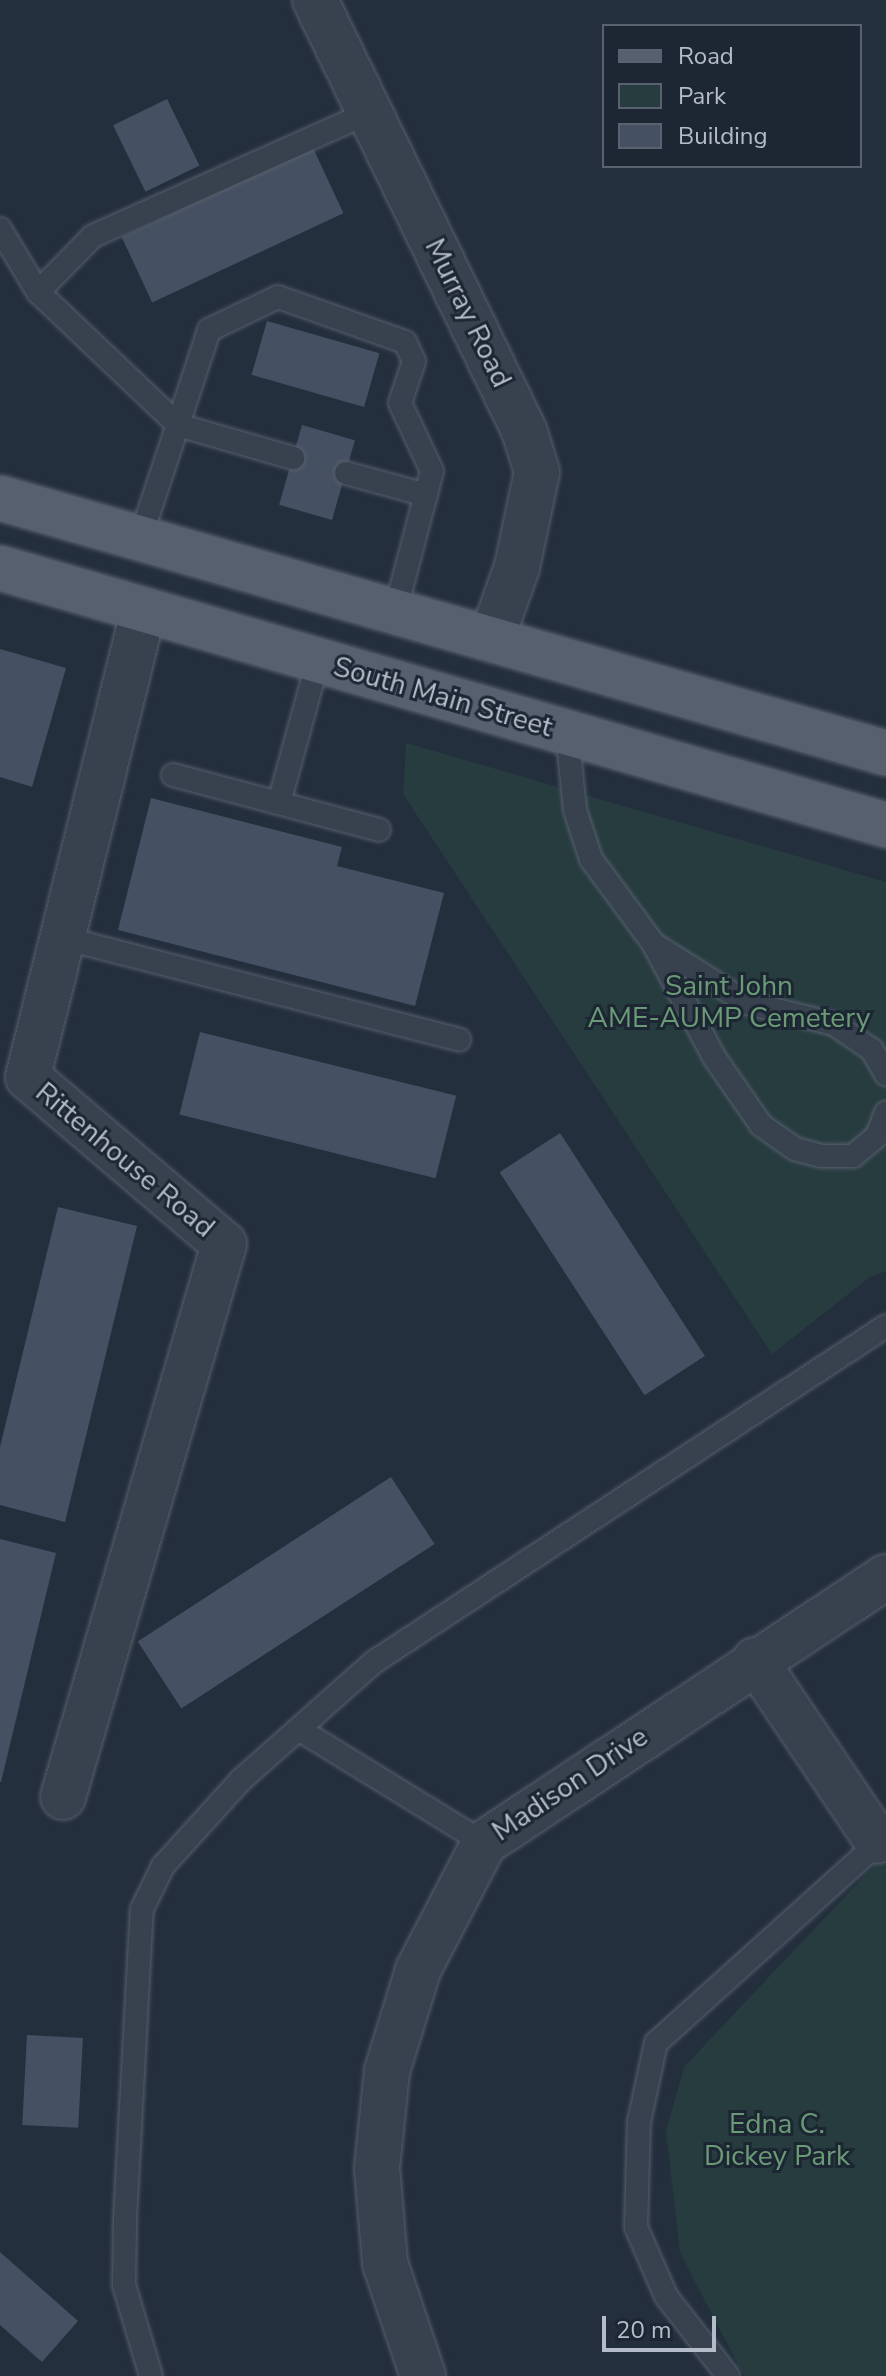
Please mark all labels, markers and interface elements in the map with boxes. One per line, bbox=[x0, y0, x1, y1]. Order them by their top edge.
legend bbox=[602, 24, 862, 168]
text: Road bbox=[678, 40, 734, 72]
text: Park bbox=[678, 80, 726, 112]
text: Building bbox=[678, 120, 768, 152]
street label: Murray Road bbox=[418, 233, 518, 393]
street label: South Main Street bbox=[330, 650, 556, 744]
park label: Saint John AME-AUMP Cemetery bbox=[588, 969, 870, 1035]
street label: Rittenhouse Road bbox=[29, 1075, 221, 1245]
street label: Madison Drive bbox=[486, 1720, 654, 1848]
park label: Edna C. Dickey Park bbox=[704, 2107, 850, 2173]
scale bar bbox=[606, 2300, 720, 2350]
text: 20 m bbox=[616, 2314, 672, 2346]

